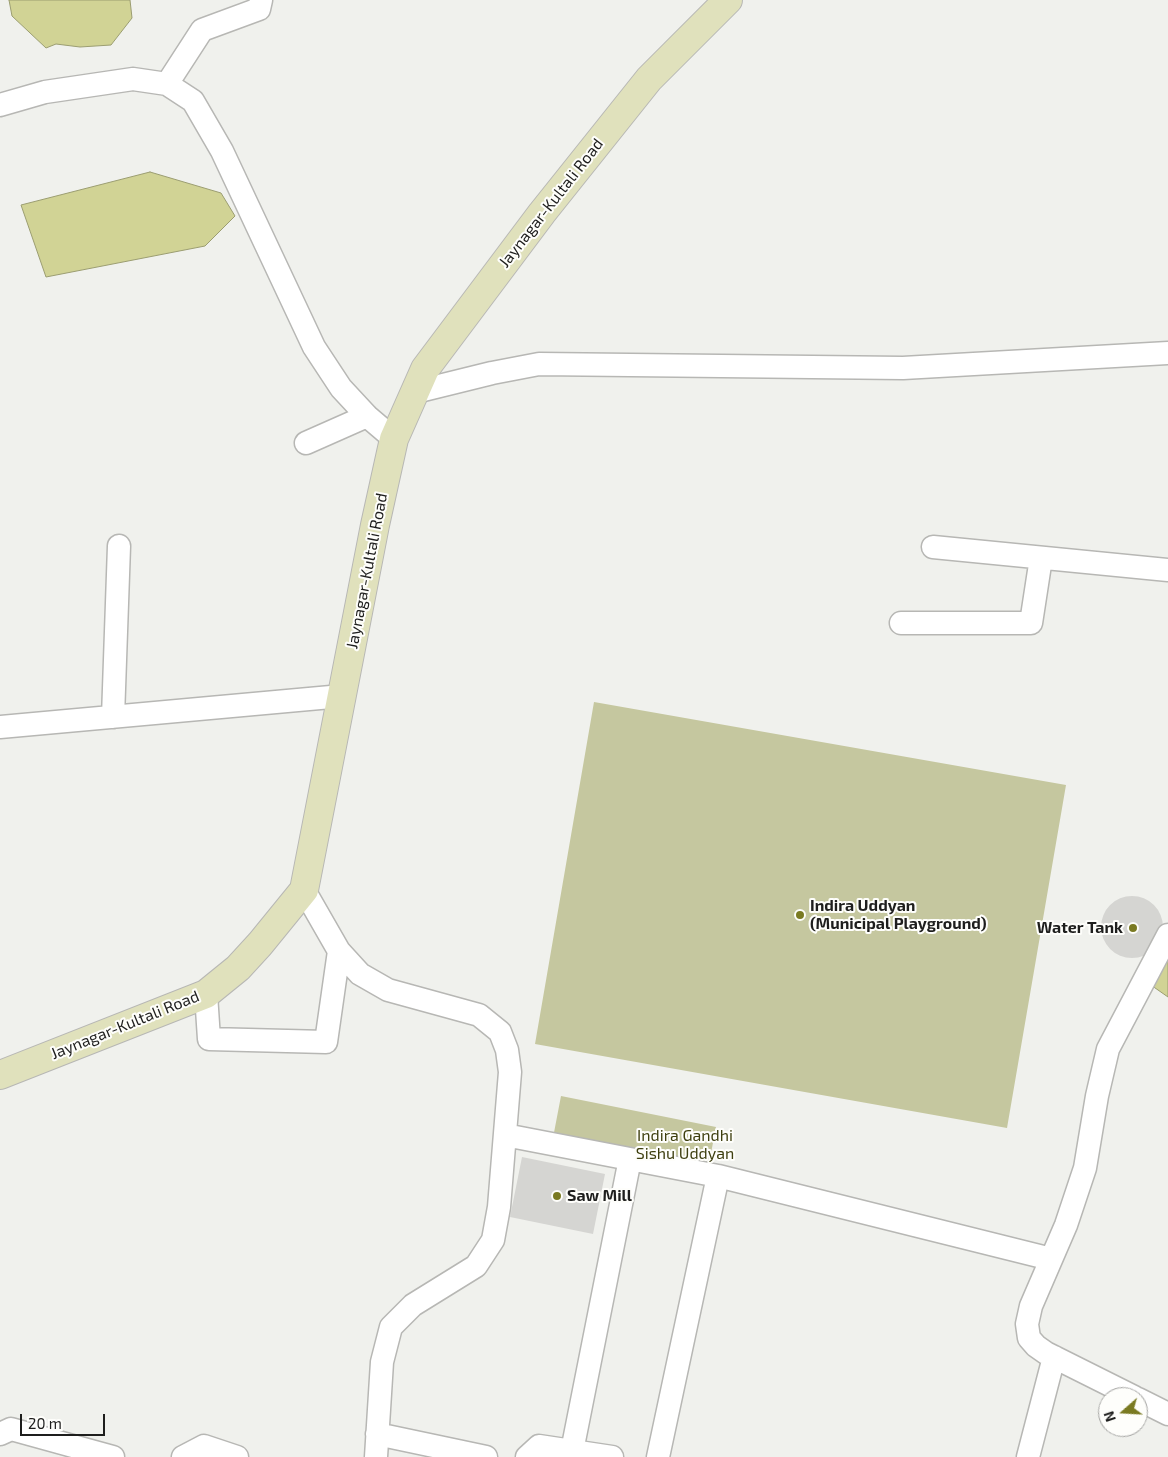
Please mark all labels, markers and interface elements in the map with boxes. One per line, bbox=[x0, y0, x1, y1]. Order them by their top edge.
street label: Jaynagar-Kultali Road bbox=[495, 135, 607, 271]
street label: Jaynagar-Kultali Road bbox=[342, 491, 392, 651]
place label: Indira Uddyan (Municipal Playground) bbox=[810, 896, 987, 934]
marker: Indira Uddyan (Municipal Playground) bbox=[794, 909, 806, 921]
place label: Water Tank bbox=[1037, 918, 1123, 938]
marker: Water Tank bbox=[1127, 922, 1139, 934]
street label: Jaynagar-Kultali Road bbox=[48, 986, 202, 1064]
park label: Indira Gandhi Sishu Uddyan bbox=[636, 1126, 734, 1164]
place label: Saw Mill bbox=[567, 1186, 632, 1206]
marker: Saw Mill bbox=[551, 1190, 563, 1202]
north arrow bbox=[1098, 1387, 1148, 1437]
scale bar bbox=[22, 1404, 108, 1436]
text: N bbox=[1100, 1409, 1119, 1424]
text: 20 m bbox=[28, 1414, 62, 1432]

